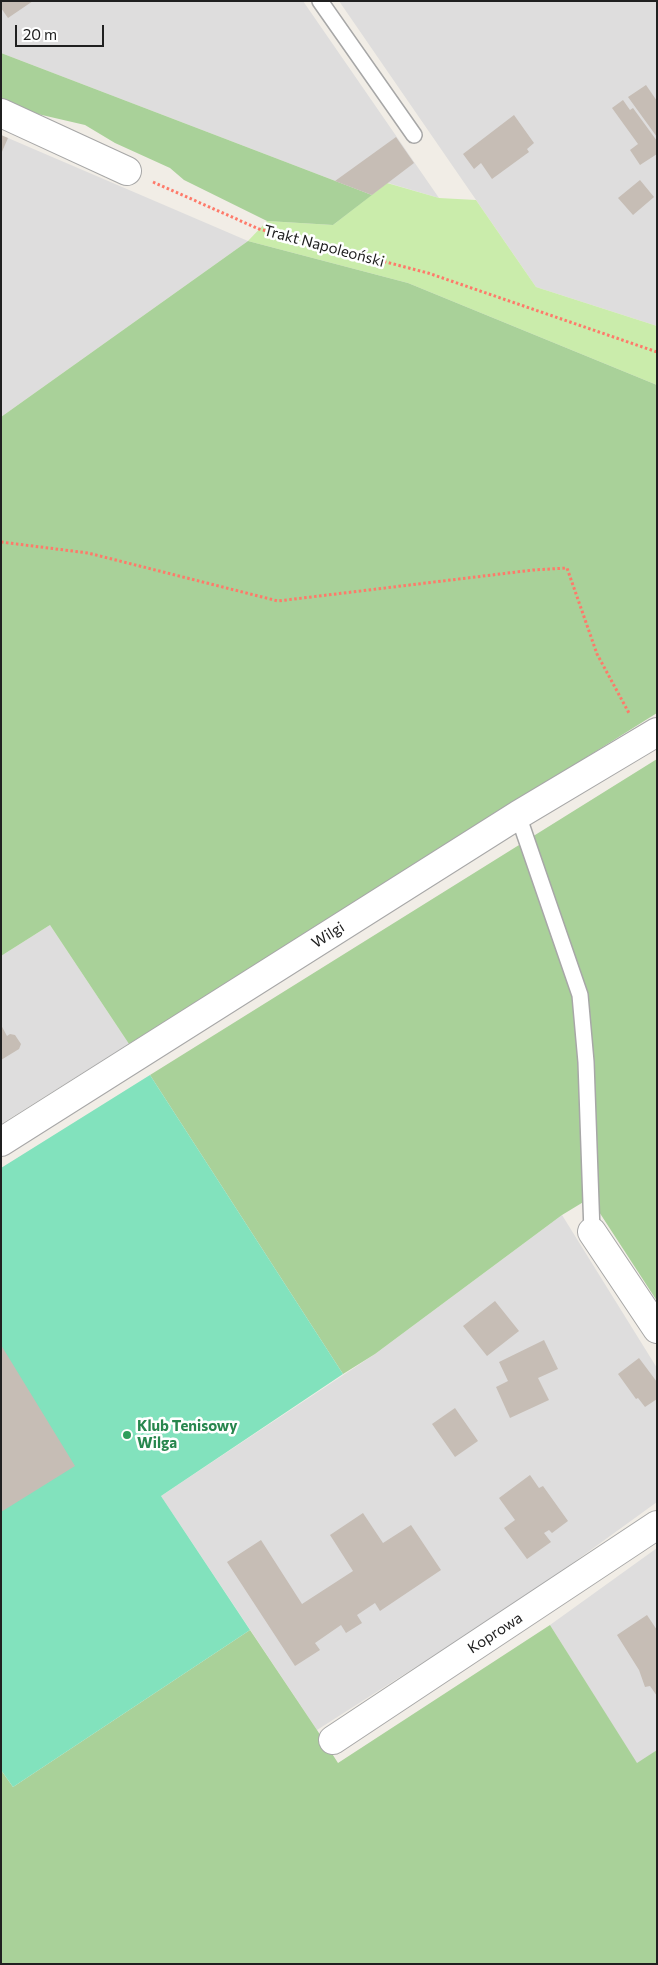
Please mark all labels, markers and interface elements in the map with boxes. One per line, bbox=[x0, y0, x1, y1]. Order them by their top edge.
scale bar bbox=[18, 15, 106, 47]
text: 20 m bbox=[23, 25, 57, 43]
street label: Trakt Napoleoński bbox=[262, 221, 386, 271]
street label: Wilgi bbox=[308, 918, 348, 952]
place label: Klub Tenisowy Wilga bbox=[137, 1417, 238, 1452]
marker: Klub Tenisowy Wilga bbox=[121, 1429, 133, 1441]
street label: Koprowa bbox=[464, 1609, 526, 1657]

